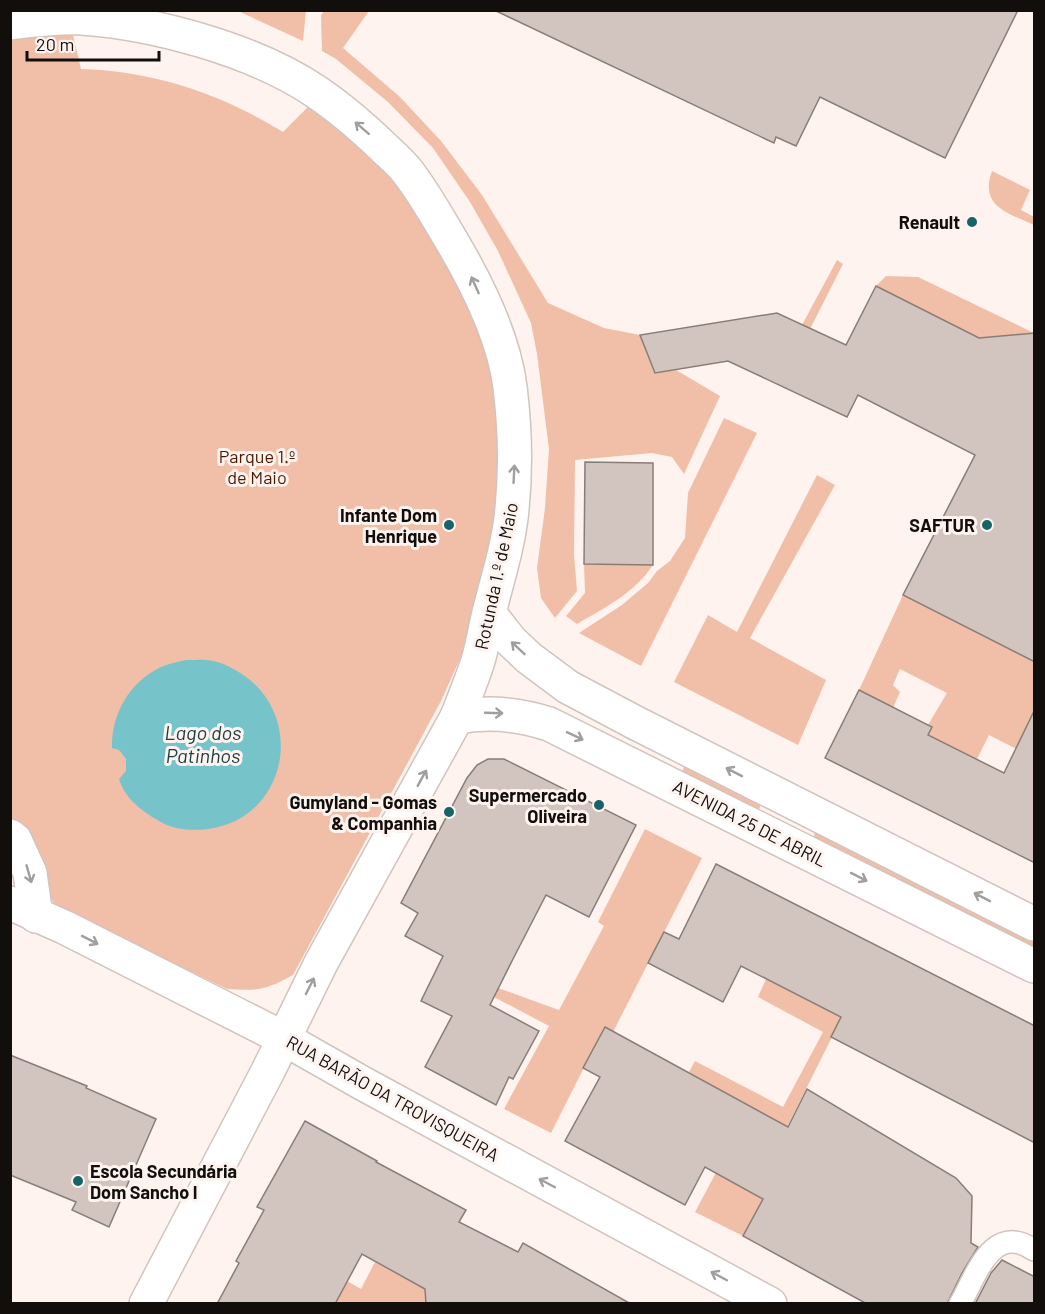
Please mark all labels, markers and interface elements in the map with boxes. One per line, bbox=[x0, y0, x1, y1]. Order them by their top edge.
scale bar bbox=[27, 24, 159, 62]
text: 20 m bbox=[36, 33, 74, 55]
one-way arrow bbox=[355, 121, 370, 135]
place label: Renault bbox=[899, 211, 960, 233]
marker: Renault bbox=[965, 215, 979, 229]
one-way arrow bbox=[469, 276, 480, 295]
park label: Parque 1.º de Maio bbox=[219, 445, 295, 488]
one-way arrow bbox=[508, 464, 519, 484]
street label: Rotunda 1.º de Maio bbox=[470, 500, 522, 652]
place label: Infante Dom Henrique bbox=[340, 504, 437, 547]
place label: SAFTUR bbox=[909, 514, 975, 536]
marker: Infante Dom Henrique bbox=[442, 518, 456, 532]
marker: SAFTUR bbox=[980, 518, 994, 532]
one-way arrow bbox=[511, 640, 526, 655]
one-way arrow bbox=[483, 707, 503, 719]
water label: Lago dos Patinhos bbox=[165, 720, 241, 767]
one-way arrow bbox=[565, 730, 583, 742]
one-way arrow bbox=[725, 766, 743, 778]
one-way arrow bbox=[417, 769, 428, 787]
street label: AVENIDA 25 DE ABRIL bbox=[669, 775, 831, 871]
place label: Supermercado Oliveira bbox=[469, 784, 587, 827]
place label: Gumyland - Gomas & Companhia bbox=[289, 791, 437, 834]
marker: Supermercado Oliveira bbox=[592, 798, 606, 812]
marker: Gumyland - Gomas & Companhia bbox=[442, 805, 456, 819]
one-way arrow bbox=[24, 864, 35, 883]
one-way arrow bbox=[850, 872, 868, 884]
one-way arrow bbox=[974, 891, 992, 903]
one-way arrow bbox=[80, 935, 98, 946]
one-way arrow bbox=[304, 977, 316, 995]
street label: RUA BARÃO DA TROVISQUEIRA bbox=[283, 1030, 503, 1166]
place label: Escola Secundária Dom Sancho I bbox=[90, 1160, 237, 1203]
marker: Escola Secundária Dom Sancho I bbox=[71, 1174, 85, 1188]
one-way arrow bbox=[539, 1177, 557, 1188]
one-way arrow bbox=[711, 1270, 728, 1282]

